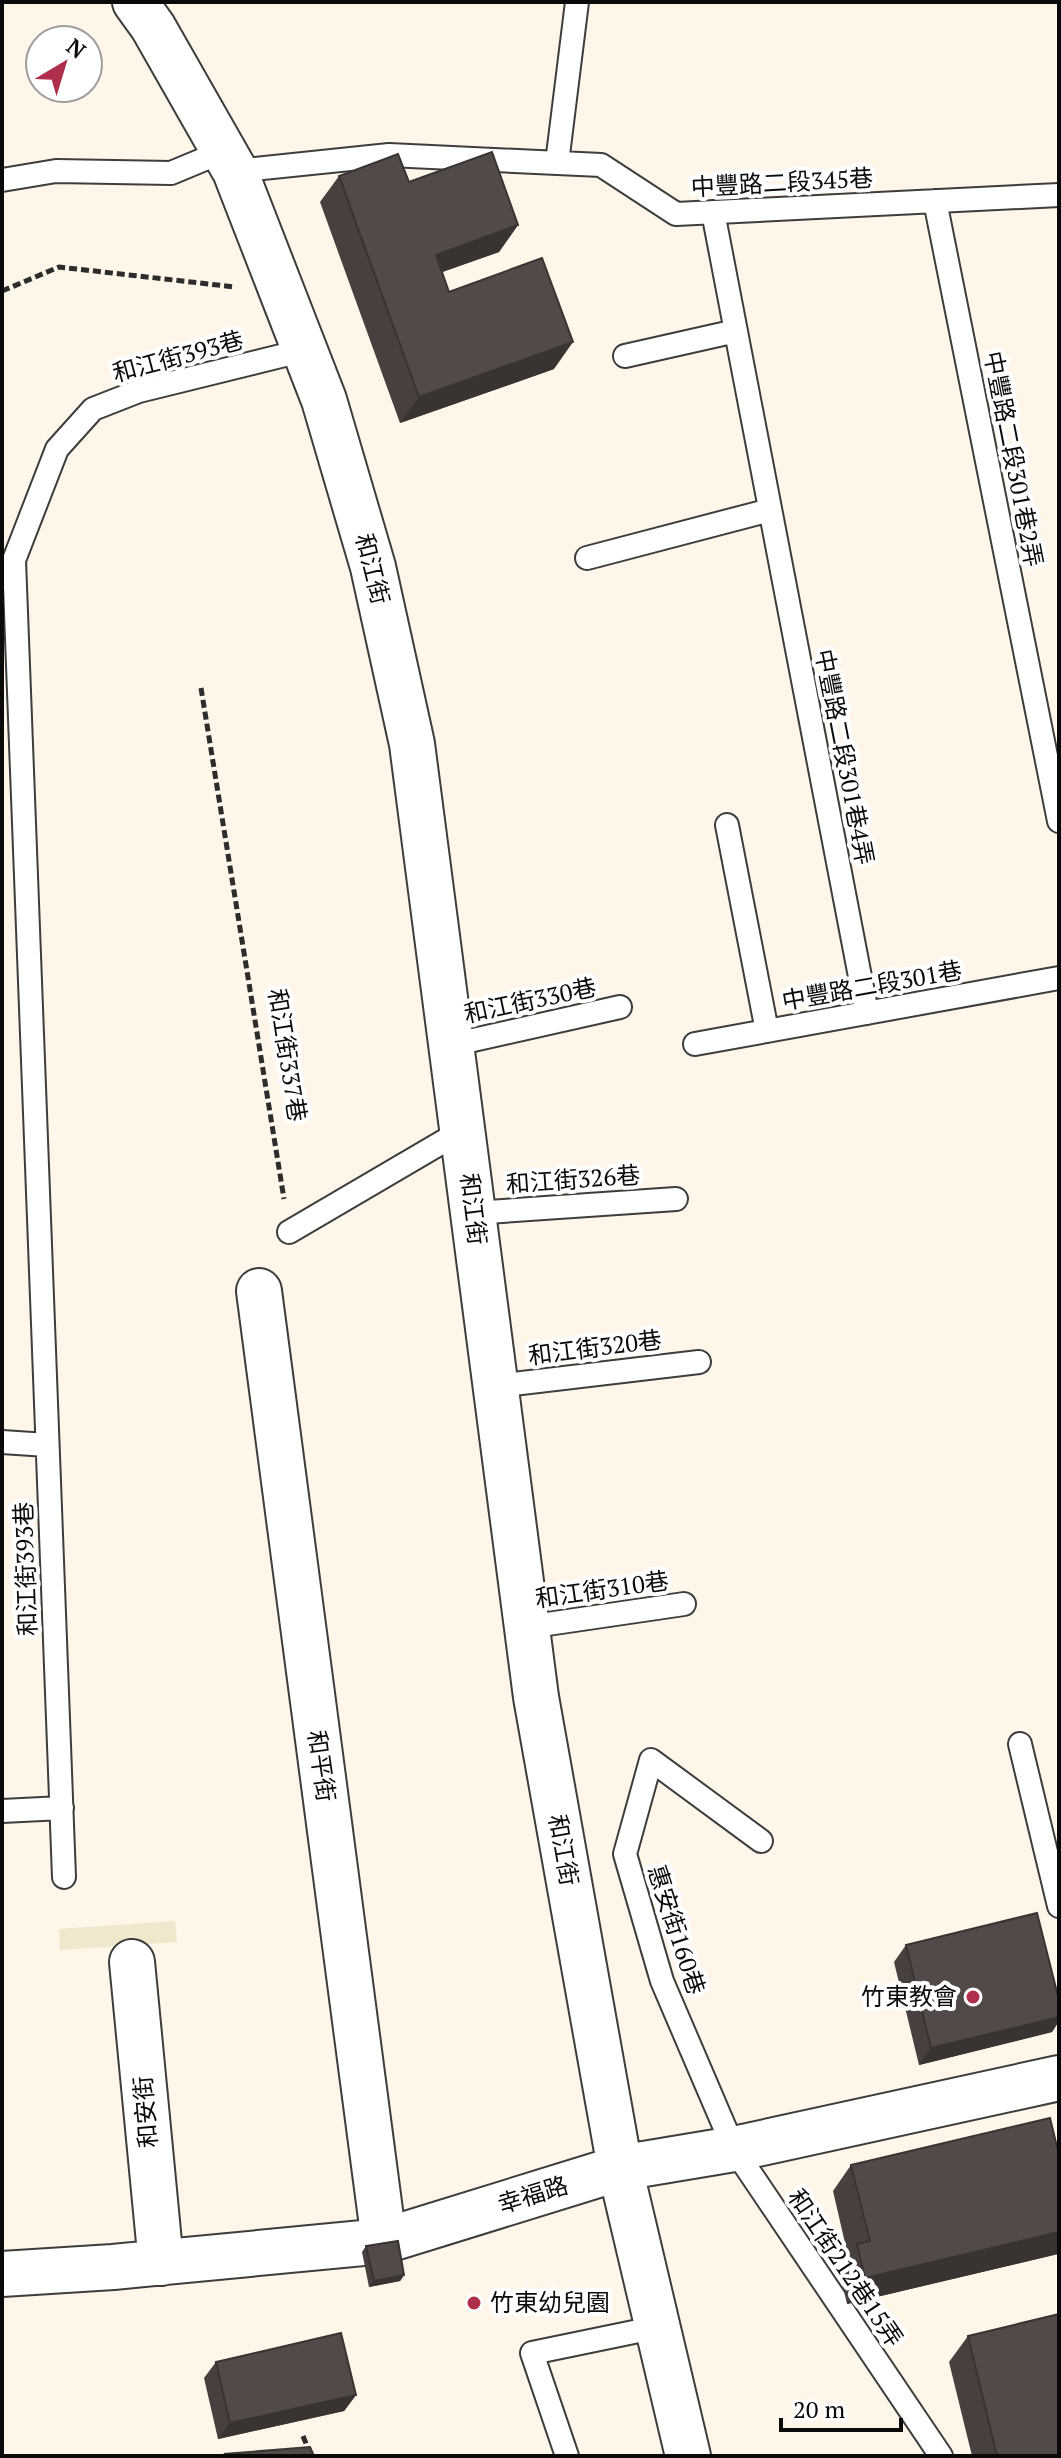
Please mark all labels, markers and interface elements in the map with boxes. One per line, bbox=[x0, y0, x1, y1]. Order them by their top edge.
north arrow bbox=[24, 24, 104, 104]
text: N bbox=[61, 31, 92, 65]
street label: 中豐路二段345巷 bbox=[690, 161, 874, 203]
street label: 和江街393巷 bbox=[109, 323, 247, 389]
street label: 中豐路二段301巷2弄 bbox=[977, 348, 1051, 569]
street label: 和江街 bbox=[349, 530, 397, 608]
street label: 中豐路二段301巷4弄 bbox=[808, 646, 882, 867]
street label: 中豐路二段301巷 bbox=[779, 953, 964, 1017]
street label: 和江街330巷 bbox=[461, 970, 599, 1030]
street label: 和江街337巷 bbox=[262, 986, 314, 1124]
street label: 和江街326巷 bbox=[505, 1158, 641, 1200]
street label: 和江街 bbox=[454, 1171, 494, 1247]
street label: 和江街320巷 bbox=[526, 1323, 664, 1371]
street label: 和江街393巷 bbox=[7, 1501, 43, 1637]
street label: 和江街310巷 bbox=[533, 1564, 671, 1614]
street label: 和平街 bbox=[301, 1728, 343, 1804]
street label: 和江街 bbox=[542, 1812, 586, 1888]
street label: 惠安街160巷 bbox=[641, 1861, 713, 1999]
place label: 竹東教會 bbox=[861, 1980, 957, 2012]
marker: 竹東教會 bbox=[964, 1988, 982, 2006]
street label: 和安街 bbox=[126, 2075, 164, 2149]
street label: 幸福路 bbox=[494, 2168, 572, 2220]
street label: 和江街212巷15弄 bbox=[781, 2182, 911, 2353]
place label: 竹東幼兒園 bbox=[490, 2286, 610, 2318]
marker: 竹東幼兒園 bbox=[465, 2294, 483, 2312]
scale bar bbox=[781, 2382, 901, 2432]
text: 20 m bbox=[793, 2393, 845, 2425]

